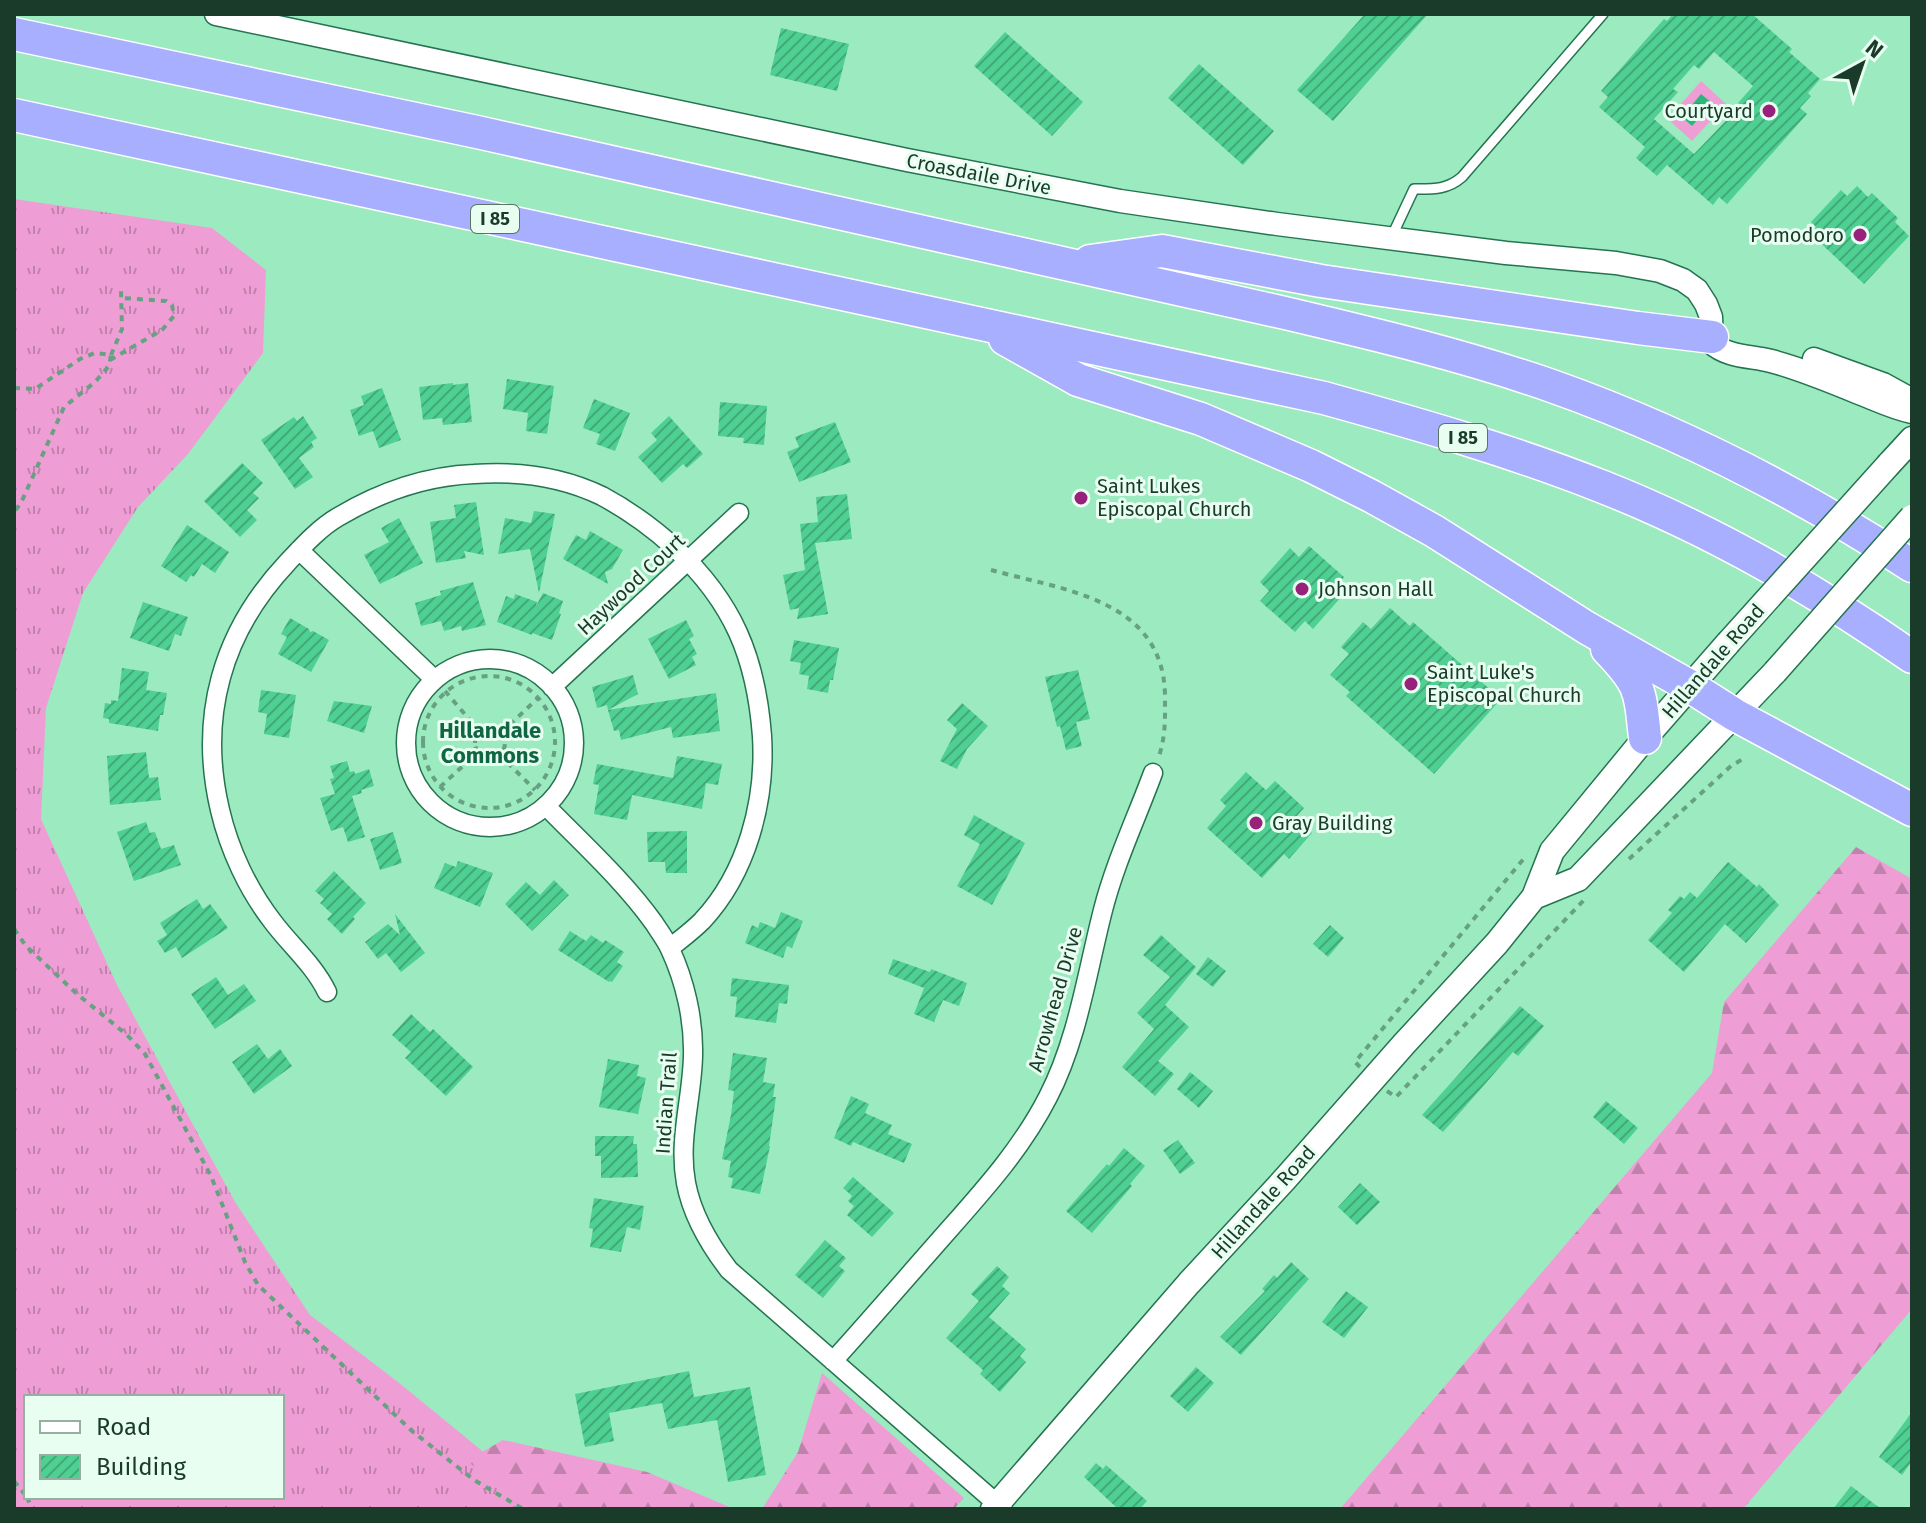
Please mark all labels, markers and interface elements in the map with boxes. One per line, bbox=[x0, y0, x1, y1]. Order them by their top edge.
north arrow bbox=[1822, 24, 1902, 104]
text: N bbox=[1860, 34, 1889, 64]
place label: Courtyard bbox=[1665, 99, 1753, 123]
marker: Courtyard bbox=[1760, 102, 1778, 120]
street label: Croasdaile Drive bbox=[905, 148, 1053, 200]
road number: I 85 bbox=[471, 205, 519, 233]
place label: Pomodoro bbox=[1750, 223, 1844, 247]
marker: Pomodoro bbox=[1851, 226, 1869, 244]
road number: I 85 bbox=[1439, 424, 1487, 452]
place label: Saint Lukes Episcopal Church bbox=[1097, 474, 1251, 521]
marker: Saint Lukes Episcopal Church bbox=[1072, 489, 1090, 507]
street label: Haywood Court bbox=[572, 528, 690, 640]
place label: Johnson Hall bbox=[1318, 577, 1433, 601]
marker: Johnson Hall bbox=[1293, 580, 1311, 598]
street label: Hillandale Road bbox=[1657, 599, 1769, 723]
place label: Saint Luke's Episcopal Church bbox=[1427, 660, 1581, 707]
marker: Saint Luke's Episcopal Church bbox=[1402, 675, 1420, 693]
district label: Hillandale Commons bbox=[439, 717, 541, 769]
place label: Gray Building bbox=[1272, 811, 1393, 835]
marker: Gray Building bbox=[1247, 814, 1265, 832]
street label: Arrowhead Drive bbox=[1023, 924, 1087, 1074]
street label: Indian Trail bbox=[650, 1051, 682, 1155]
street label: Hillandale Road bbox=[1206, 1140, 1320, 1264]
legend bbox=[24, 1395, 284, 1499]
text: Road bbox=[96, 1413, 151, 1441]
text: Building bbox=[96, 1453, 186, 1481]

